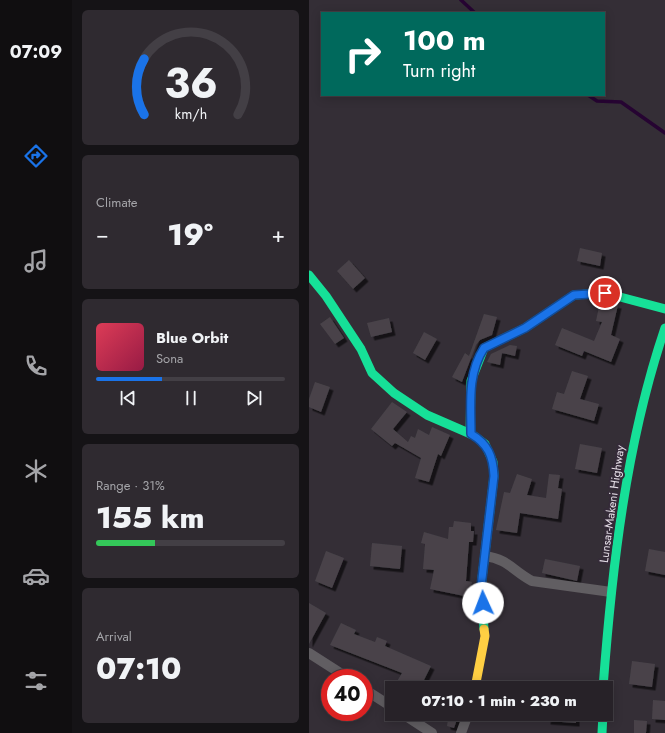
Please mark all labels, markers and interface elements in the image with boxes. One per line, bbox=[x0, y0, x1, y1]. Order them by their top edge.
text: 100 m bbox=[403, 20, 486, 61]
icon: right bbox=[337, 28, 389, 80]
text: 07:09 bbox=[10, 39, 62, 65]
text: 36 bbox=[164, 53, 217, 114]
text: Turn right bbox=[403, 58, 475, 84]
text: km/h bbox=[174, 104, 207, 124]
icon: directions bbox=[22, 142, 50, 170]
text: Climate bbox=[96, 193, 137, 212]
text: 19° bbox=[167, 213, 213, 256]
text: − bbox=[96, 218, 109, 250]
text: + bbox=[271, 218, 285, 250]
icon: music bbox=[22, 247, 50, 275]
pin bbox=[588, 276, 622, 310]
icon: arrive bbox=[594, 282, 616, 304]
text: Blue Orbit bbox=[156, 327, 228, 349]
text: Sona bbox=[156, 349, 183, 368]
icon: phone bbox=[22, 352, 50, 380]
icon: previous bbox=[117, 387, 139, 409]
icon: pause bbox=[180, 387, 202, 409]
icon: next bbox=[243, 387, 265, 409]
street label: Lunsar-Makeni Highway bbox=[595, 443, 629, 564]
icon: climate bbox=[22, 457, 50, 485]
text: Range · 31% bbox=[96, 476, 165, 495]
text: 155 km bbox=[96, 496, 204, 539]
icon: car bbox=[22, 562, 50, 590]
position arrow bbox=[462, 582, 504, 624]
text: Arrival bbox=[96, 627, 132, 646]
text: 07:10 bbox=[96, 647, 181, 690]
icon: filters bbox=[22, 667, 50, 695]
speed limit sign: 40 bbox=[321, 669, 373, 721]
text: 07:10 · 1 min · 230 m bbox=[421, 690, 577, 712]

